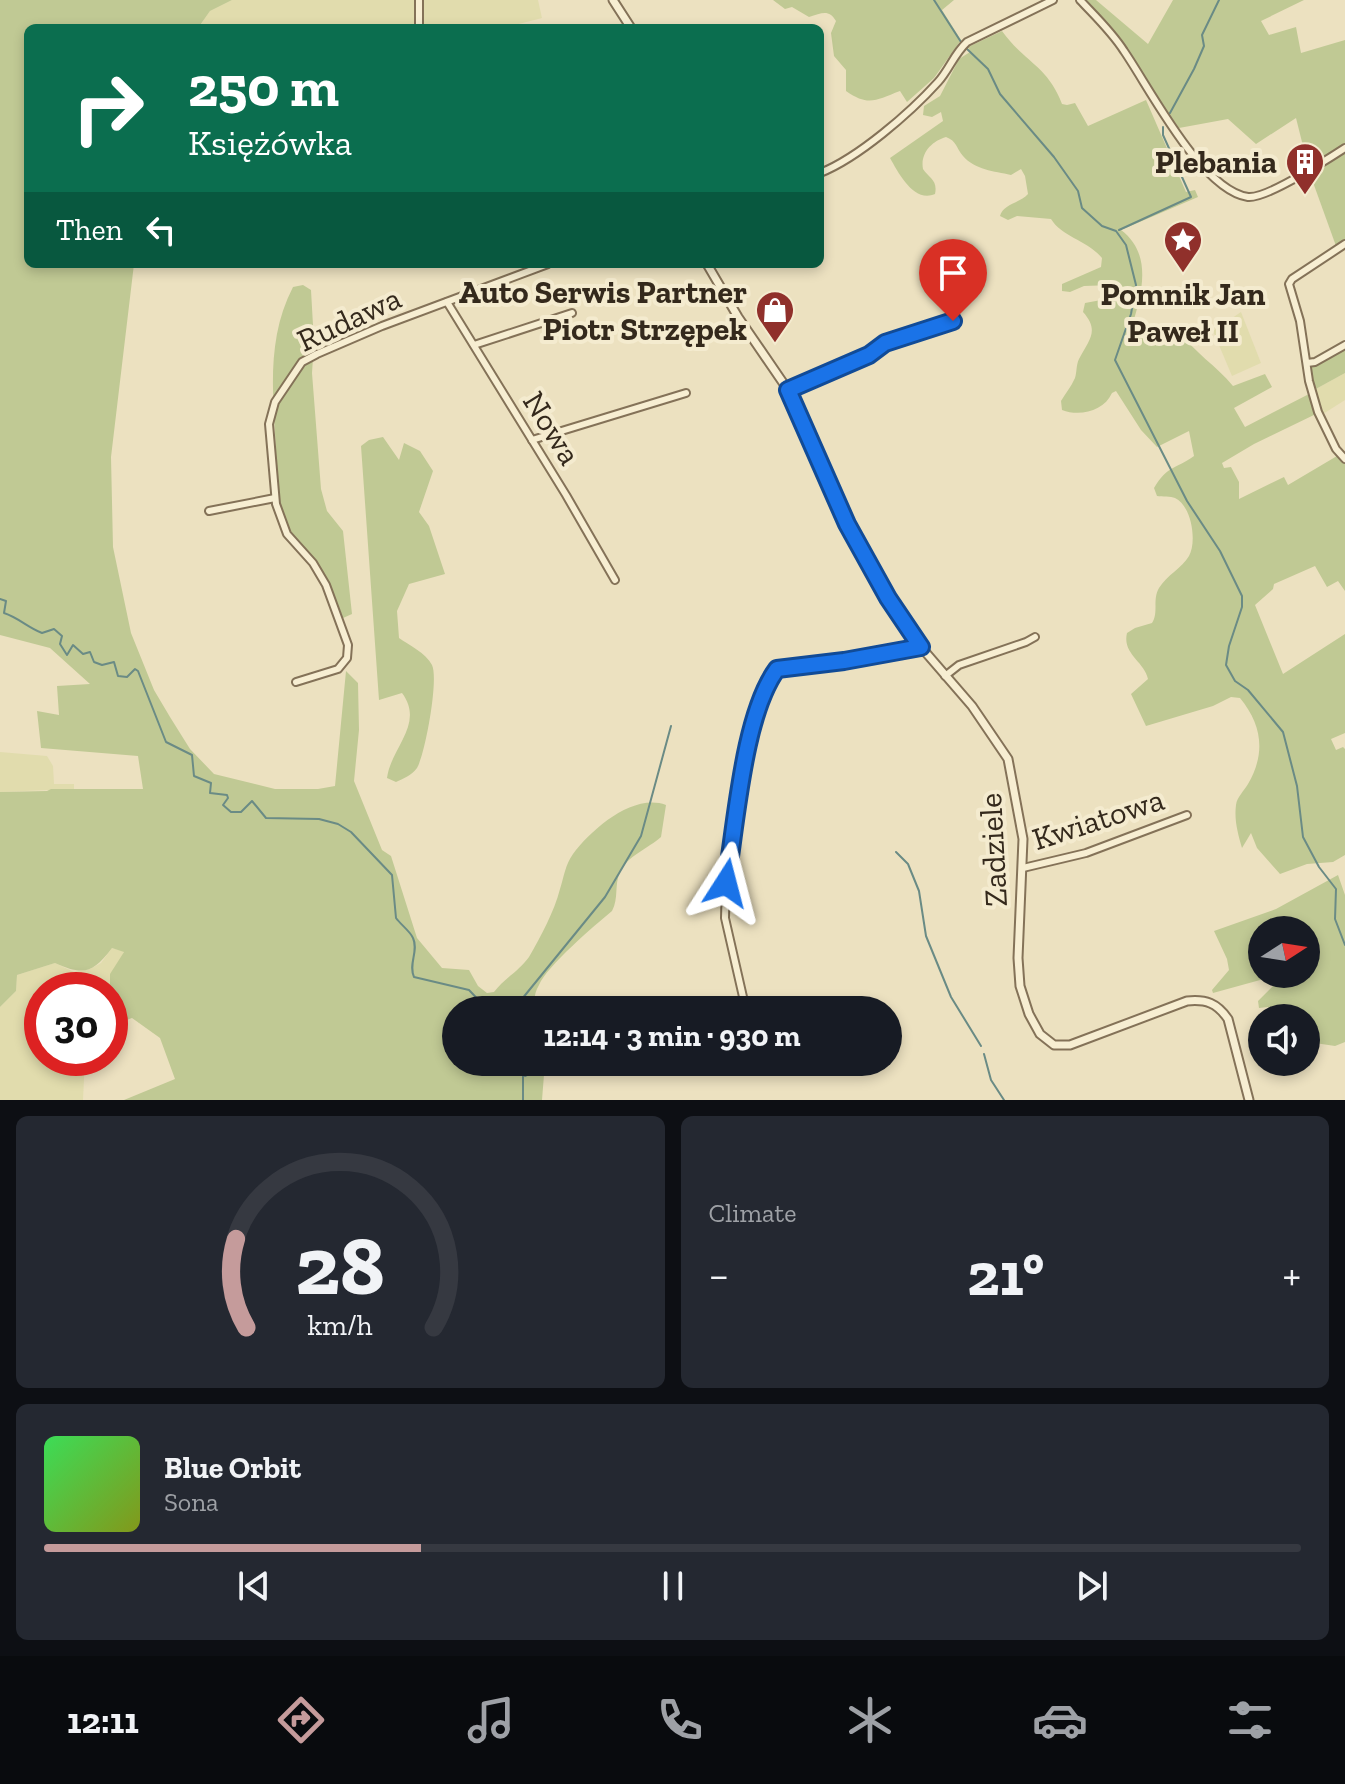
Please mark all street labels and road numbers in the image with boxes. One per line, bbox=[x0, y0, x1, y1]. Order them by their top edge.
street label: Rudawa bbox=[291, 279, 407, 359]
street label: Nowa bbox=[515, 384, 589, 472]
street label: Kwiatowa bbox=[1027, 780, 1169, 858]
street label: Zadziele bbox=[971, 792, 1015, 908]

